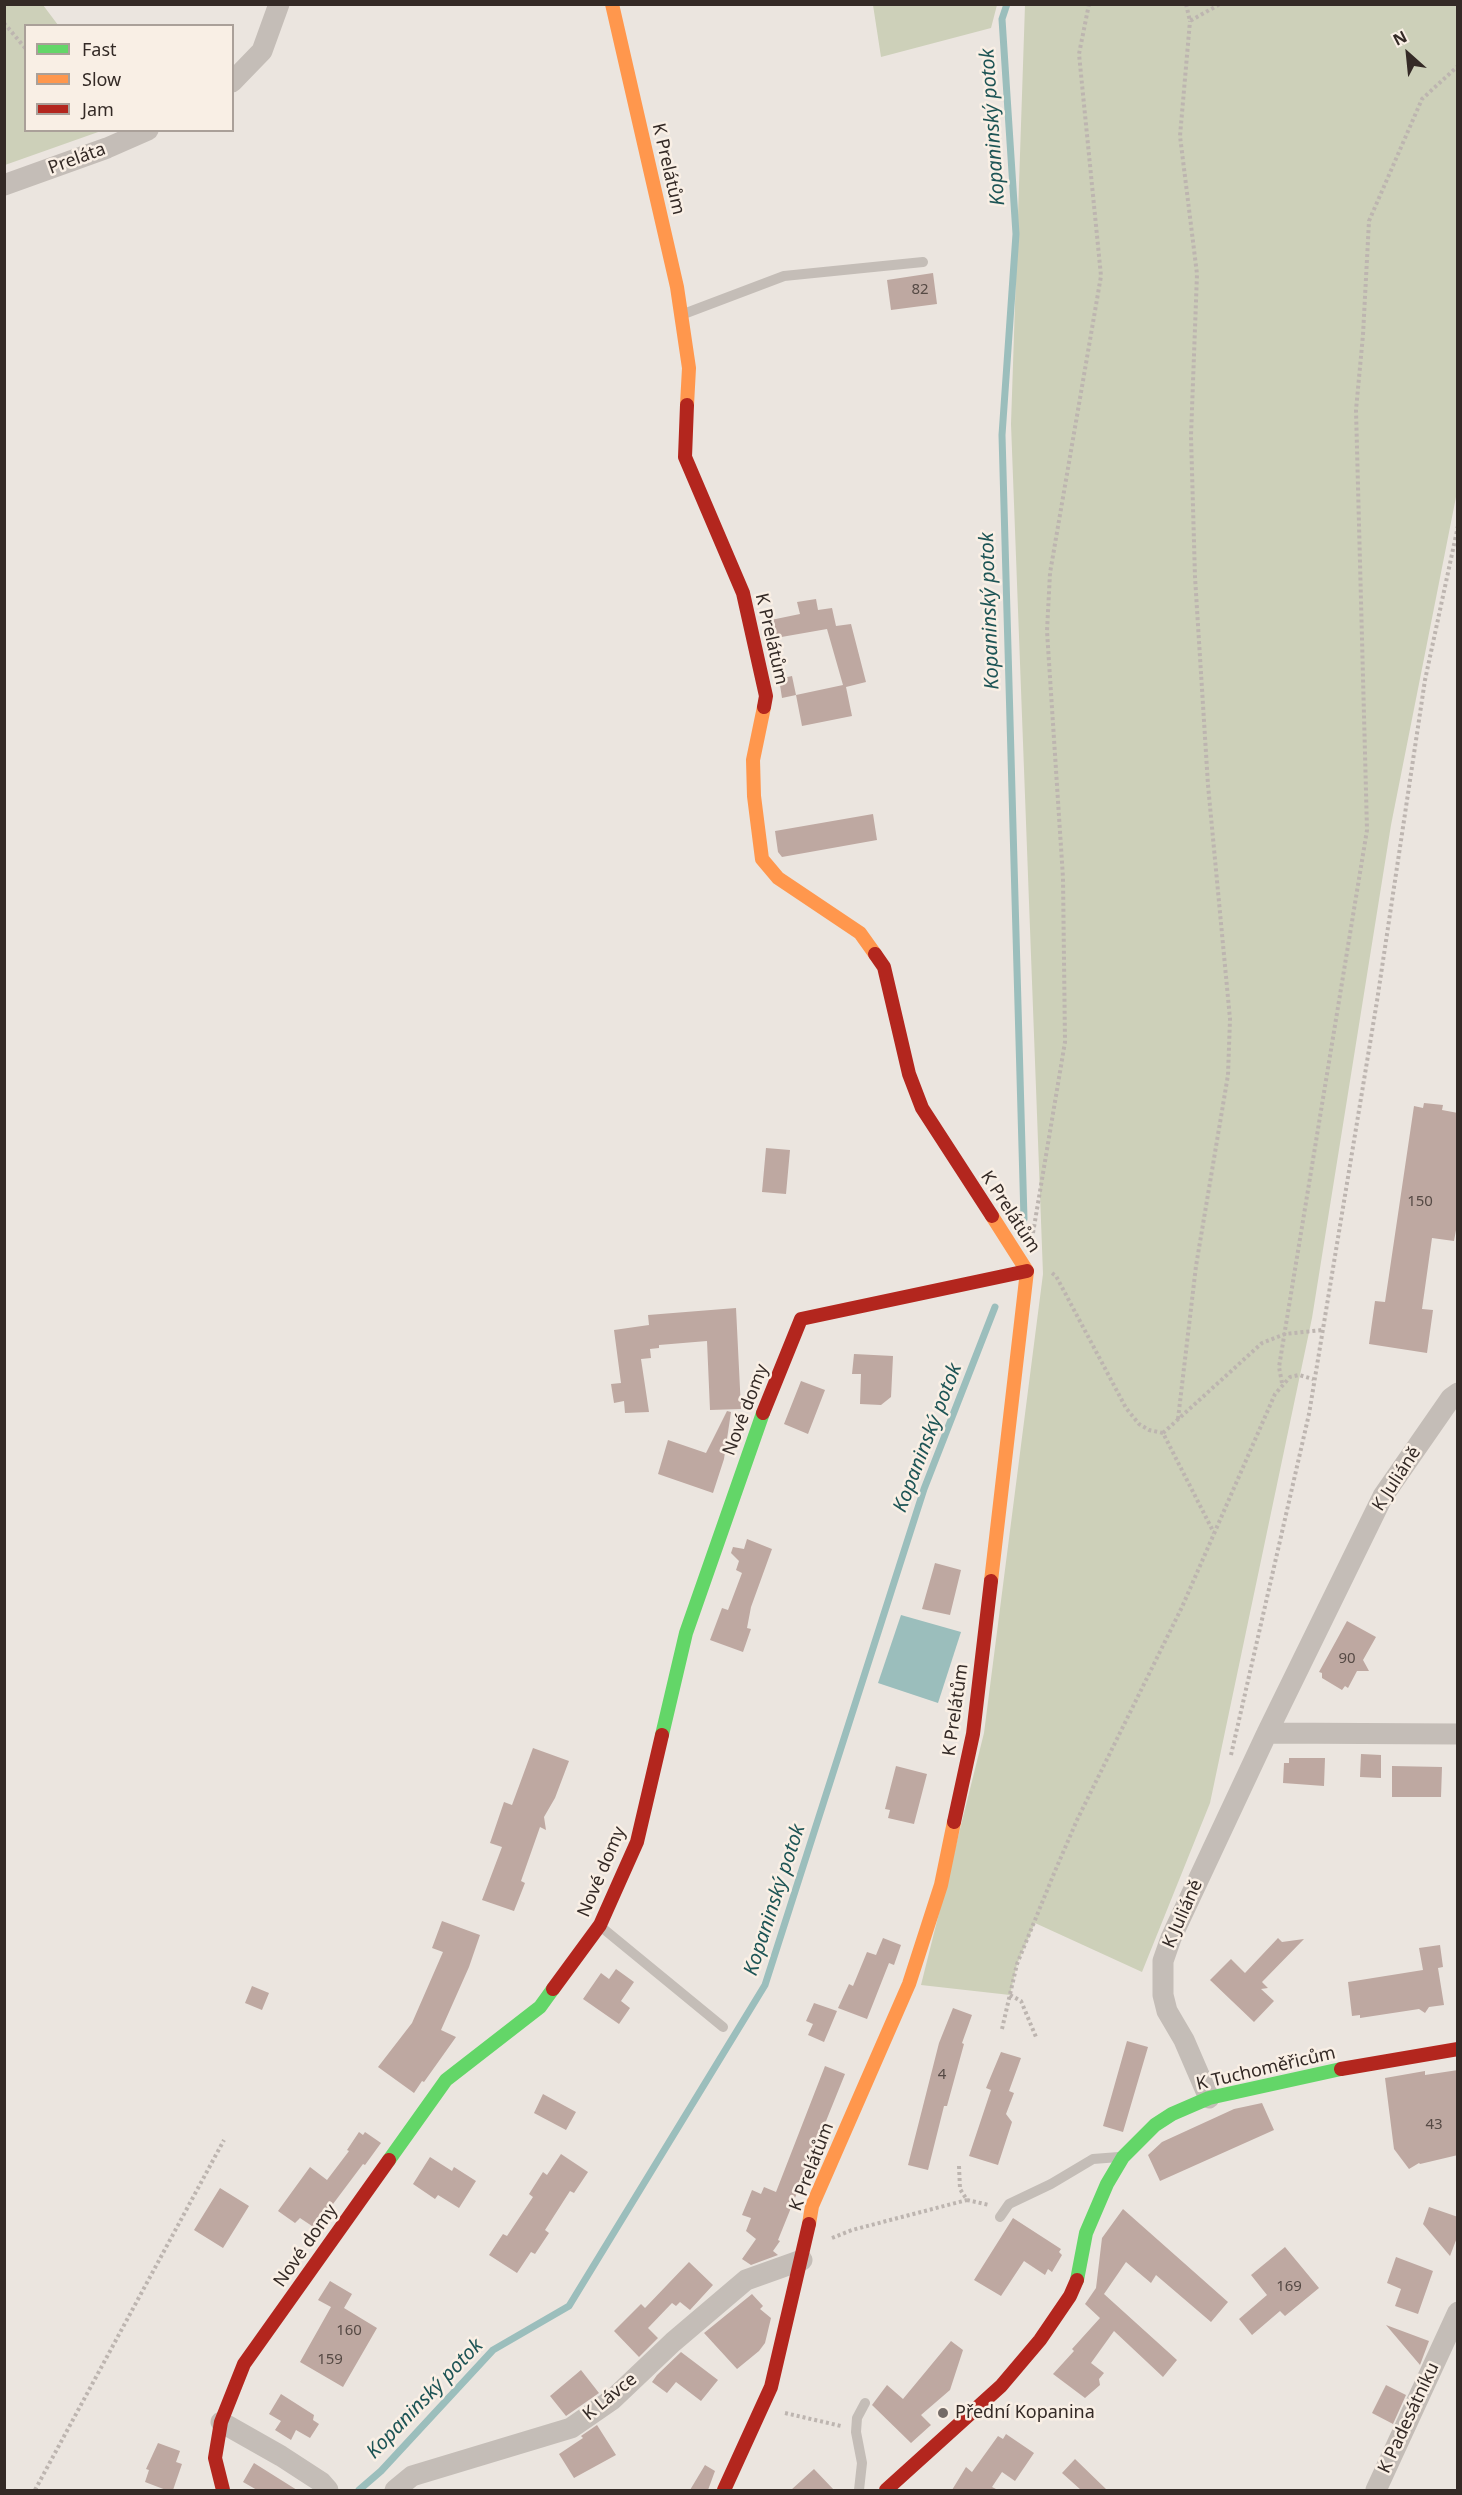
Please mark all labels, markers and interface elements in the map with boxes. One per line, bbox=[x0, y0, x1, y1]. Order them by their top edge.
legend bbox=[24, 24, 234, 132]
north arrow bbox=[1378, 24, 1438, 84]
text: N bbox=[1389, 25, 1411, 51]
text: Fast bbox=[82, 37, 117, 61]
water label: Kopaninský potok bbox=[976, 48, 1010, 206]
text: Slow bbox=[82, 67, 121, 91]
text: Jam bbox=[82, 97, 114, 121]
street label: K Prelátům bbox=[647, 121, 689, 217]
street label: Preláta bbox=[45, 139, 109, 179]
house number: 82 bbox=[911, 281, 929, 299]
water label: Kopaninský potok bbox=[975, 532, 1005, 690]
street label: K Prelátům bbox=[750, 591, 792, 687]
street label: K Prelátům bbox=[976, 1167, 1044, 1257]
house number: 150 bbox=[1407, 1193, 1433, 1211]
water label: Kopaninský potok bbox=[889, 1360, 967, 1516]
street label: Nové domy bbox=[719, 1361, 773, 1459]
street label: K Juliáně bbox=[1368, 1443, 1426, 1515]
house number: 90 bbox=[1338, 1650, 1356, 1668]
street label: K Prelátům bbox=[939, 1662, 973, 1758]
water label: Kopaninský potok bbox=[739, 1821, 811, 1979]
street label: Nové domy bbox=[573, 1824, 631, 1920]
street label: K Juliáně bbox=[1158, 1876, 1208, 1952]
street label: K Tuchoměřicům bbox=[1194, 2042, 1338, 2096]
house number: 4 bbox=[938, 2066, 946, 2084]
house number: 43 bbox=[1425, 2116, 1443, 2134]
street label: K Prelátům bbox=[785, 2120, 839, 2214]
street label: Nové domy bbox=[270, 2200, 342, 2292]
house number: 169 bbox=[1276, 2278, 1302, 2296]
house number: 160 bbox=[336, 2322, 362, 2340]
water label: Kopaninský potok bbox=[362, 2334, 488, 2464]
house number: 159 bbox=[317, 2351, 343, 2369]
street label: K Padesátníku bbox=[1374, 2359, 1444, 2477]
street label: K Lávce bbox=[579, 2369, 641, 2425]
place label: Přední Kopanina bbox=[955, 2402, 1095, 2424]
marker: Přední Kopanina bbox=[936, 2406, 950, 2420]

